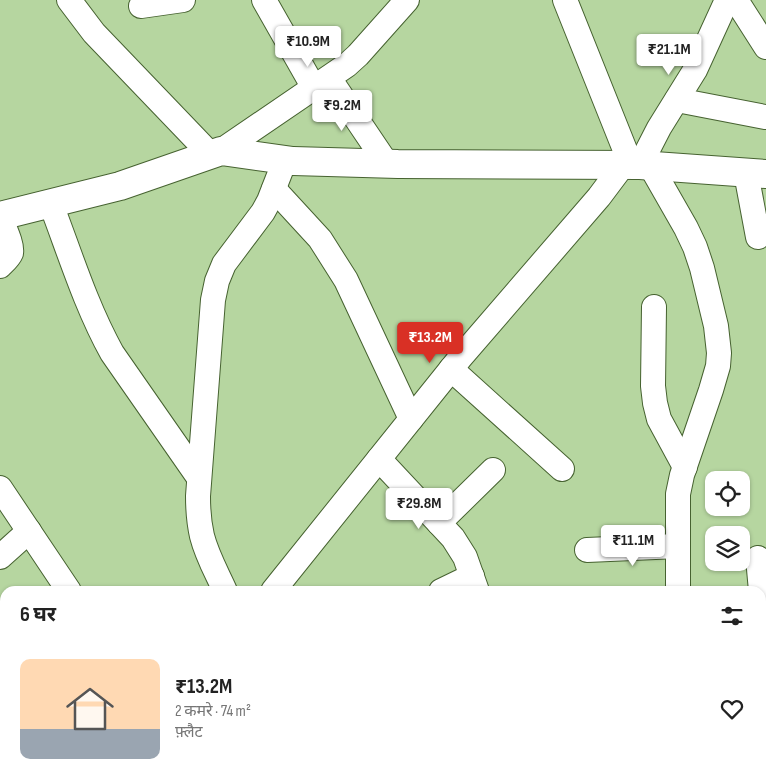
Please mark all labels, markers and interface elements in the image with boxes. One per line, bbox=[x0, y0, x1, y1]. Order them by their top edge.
pin: ₹10.9M bbox=[267, 26, 349, 68]
text: ₹10.9M bbox=[286, 32, 330, 51]
pin: ₹21.1M bbox=[628, 34, 710, 76]
text: ₹21.1M bbox=[648, 40, 691, 59]
pin: ₹9.2M bbox=[307, 90, 377, 132]
text: ₹9.2M bbox=[323, 96, 361, 115]
pin: ₹13.2M bbox=[389, 322, 471, 364]
text: ₹13.2M bbox=[408, 328, 452, 347]
map controls bbox=[705, 471, 750, 571]
button: locate bbox=[705, 471, 750, 516]
pin: ₹29.8M bbox=[378, 488, 460, 530]
text: ₹29.8M bbox=[397, 494, 441, 513]
pin: ₹11.1M bbox=[592, 524, 674, 567]
button: layers bbox=[705, 526, 750, 571]
text: ₹11.1M bbox=[612, 531, 654, 550]
text: 6 घर bbox=[20, 602, 56, 627]
icon: filters bbox=[718, 602, 746, 630]
text: ₹13.2M bbox=[175, 674, 232, 699]
icon: home bbox=[60, 679, 120, 739]
icon: heart bbox=[718, 695, 746, 723]
text: 2 कमरे · 74 m² bbox=[175, 702, 251, 721]
text: फ़्लैट bbox=[175, 723, 203, 742]

